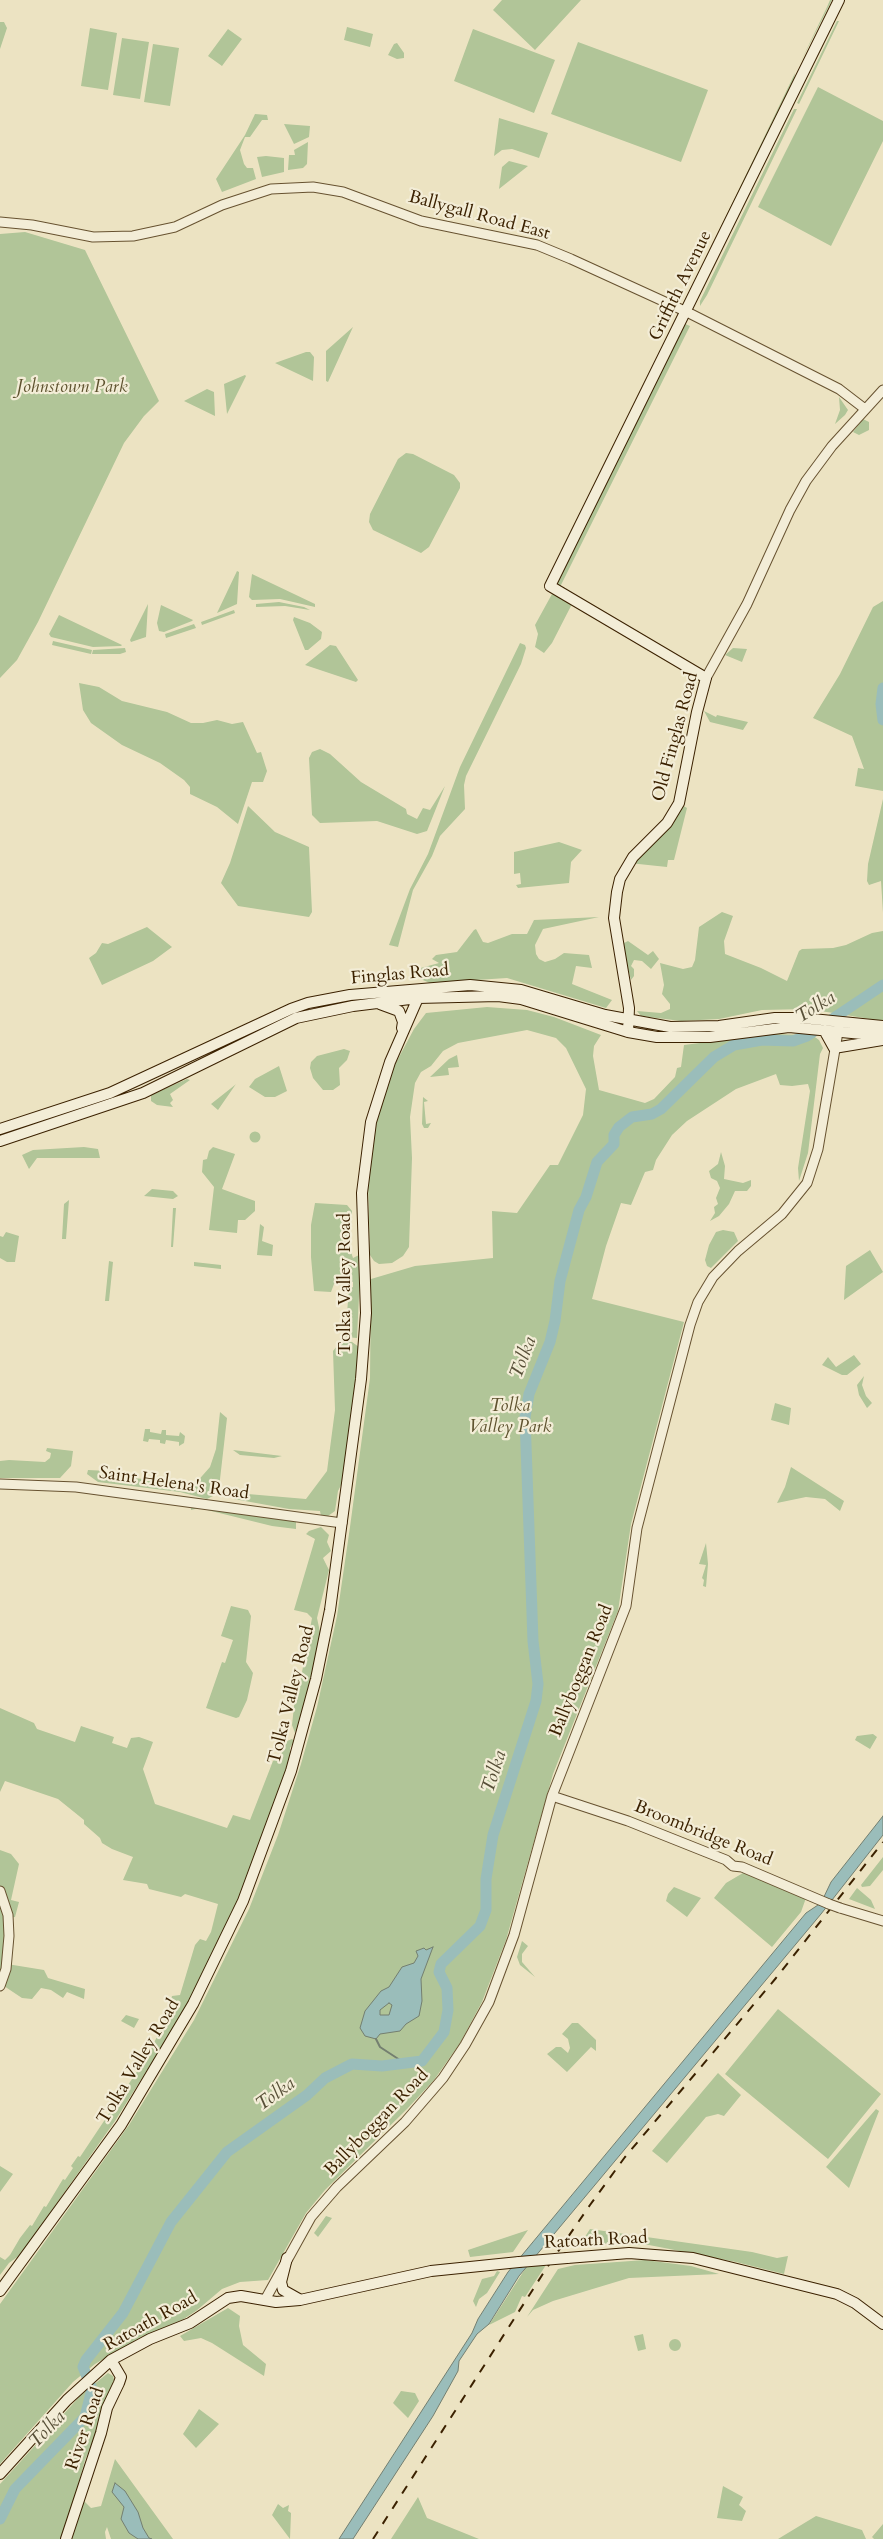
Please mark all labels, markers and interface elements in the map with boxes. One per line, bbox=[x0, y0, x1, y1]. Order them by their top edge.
street label: Ballygall Road East bbox=[406, 187, 552, 245]
street label: Griffith Avenue bbox=[645, 227, 717, 345]
park label: Johnstown Park bbox=[16, 377, 128, 399]
street label: Old Finglas Road bbox=[648, 670, 704, 804]
street label: Finglas Road bbox=[350, 960, 450, 990]
water label: Tolka bbox=[792, 987, 840, 1029]
street label: Tolka Valley Road bbox=[335, 1213, 357, 1355]
water label: Tolka bbox=[506, 1334, 542, 1382]
park label: Tolka Valley Park bbox=[469, 1396, 551, 1438]
street label: Saint Helena's Road bbox=[98, 1463, 250, 1505]
street label: Ballyboggan Road bbox=[546, 1602, 618, 1740]
street label: Tolka Valley Road bbox=[264, 1623, 320, 1767]
water label: Tolka bbox=[478, 1748, 512, 1796]
street label: Broombridge Road bbox=[631, 1796, 775, 1872]
street label: Tolka Valley Road bbox=[93, 1996, 185, 2128]
street label: Ballyboggan Road bbox=[320, 2065, 434, 2181]
water label: Tolka bbox=[252, 2073, 300, 2117]
street label: Ratoath Road bbox=[544, 2228, 648, 2254]
street label: Ratoath Road bbox=[101, 2287, 201, 2357]
street label: River Road bbox=[62, 2385, 110, 2473]
water label: Tolka bbox=[25, 2407, 71, 2453]

